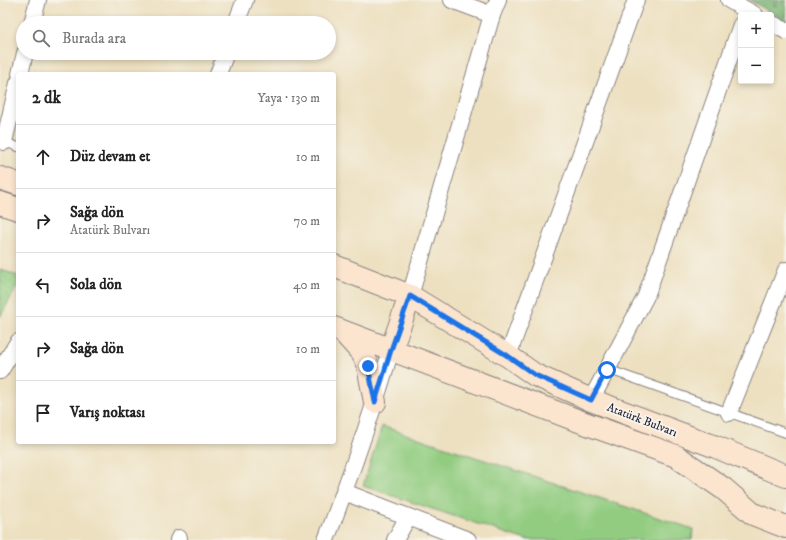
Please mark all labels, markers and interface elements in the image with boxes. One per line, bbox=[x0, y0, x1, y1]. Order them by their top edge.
map controls bbox=[738, 12, 774, 84]
button: + bbox=[738, 12, 774, 48]
search box bbox=[16, 16, 336, 60]
icon: search bbox=[30, 27, 52, 49]
text: Burada ara bbox=[62, 29, 126, 48]
button: − bbox=[738, 48, 774, 84]
text: 2 dk bbox=[32, 87, 61, 109]
text: Yaya · 130 m bbox=[258, 90, 320, 106]
icon: ahead bbox=[32, 146, 54, 168]
text: Düz devam et bbox=[70, 147, 150, 166]
text: 10 m bbox=[296, 149, 320, 165]
text: Sağa dön bbox=[70, 203, 124, 222]
icon: right bbox=[32, 210, 54, 232]
text: 70 m bbox=[294, 213, 320, 229]
text: Atatürk Bulvarı bbox=[70, 222, 150, 238]
icon: left bbox=[32, 274, 54, 296]
text: Sola dön bbox=[70, 275, 122, 294]
text: 40 m bbox=[293, 277, 320, 293]
icon: right bbox=[32, 338, 54, 360]
text: Sağa dön bbox=[70, 339, 124, 358]
text: 10 m bbox=[296, 341, 320, 357]
route end bbox=[359, 357, 377, 375]
route start bbox=[598, 361, 616, 379]
street label: Atatürk Bulvarı bbox=[605, 400, 679, 440]
icon: arrive bbox=[32, 402, 54, 424]
text: Varış noktası bbox=[70, 403, 145, 422]

